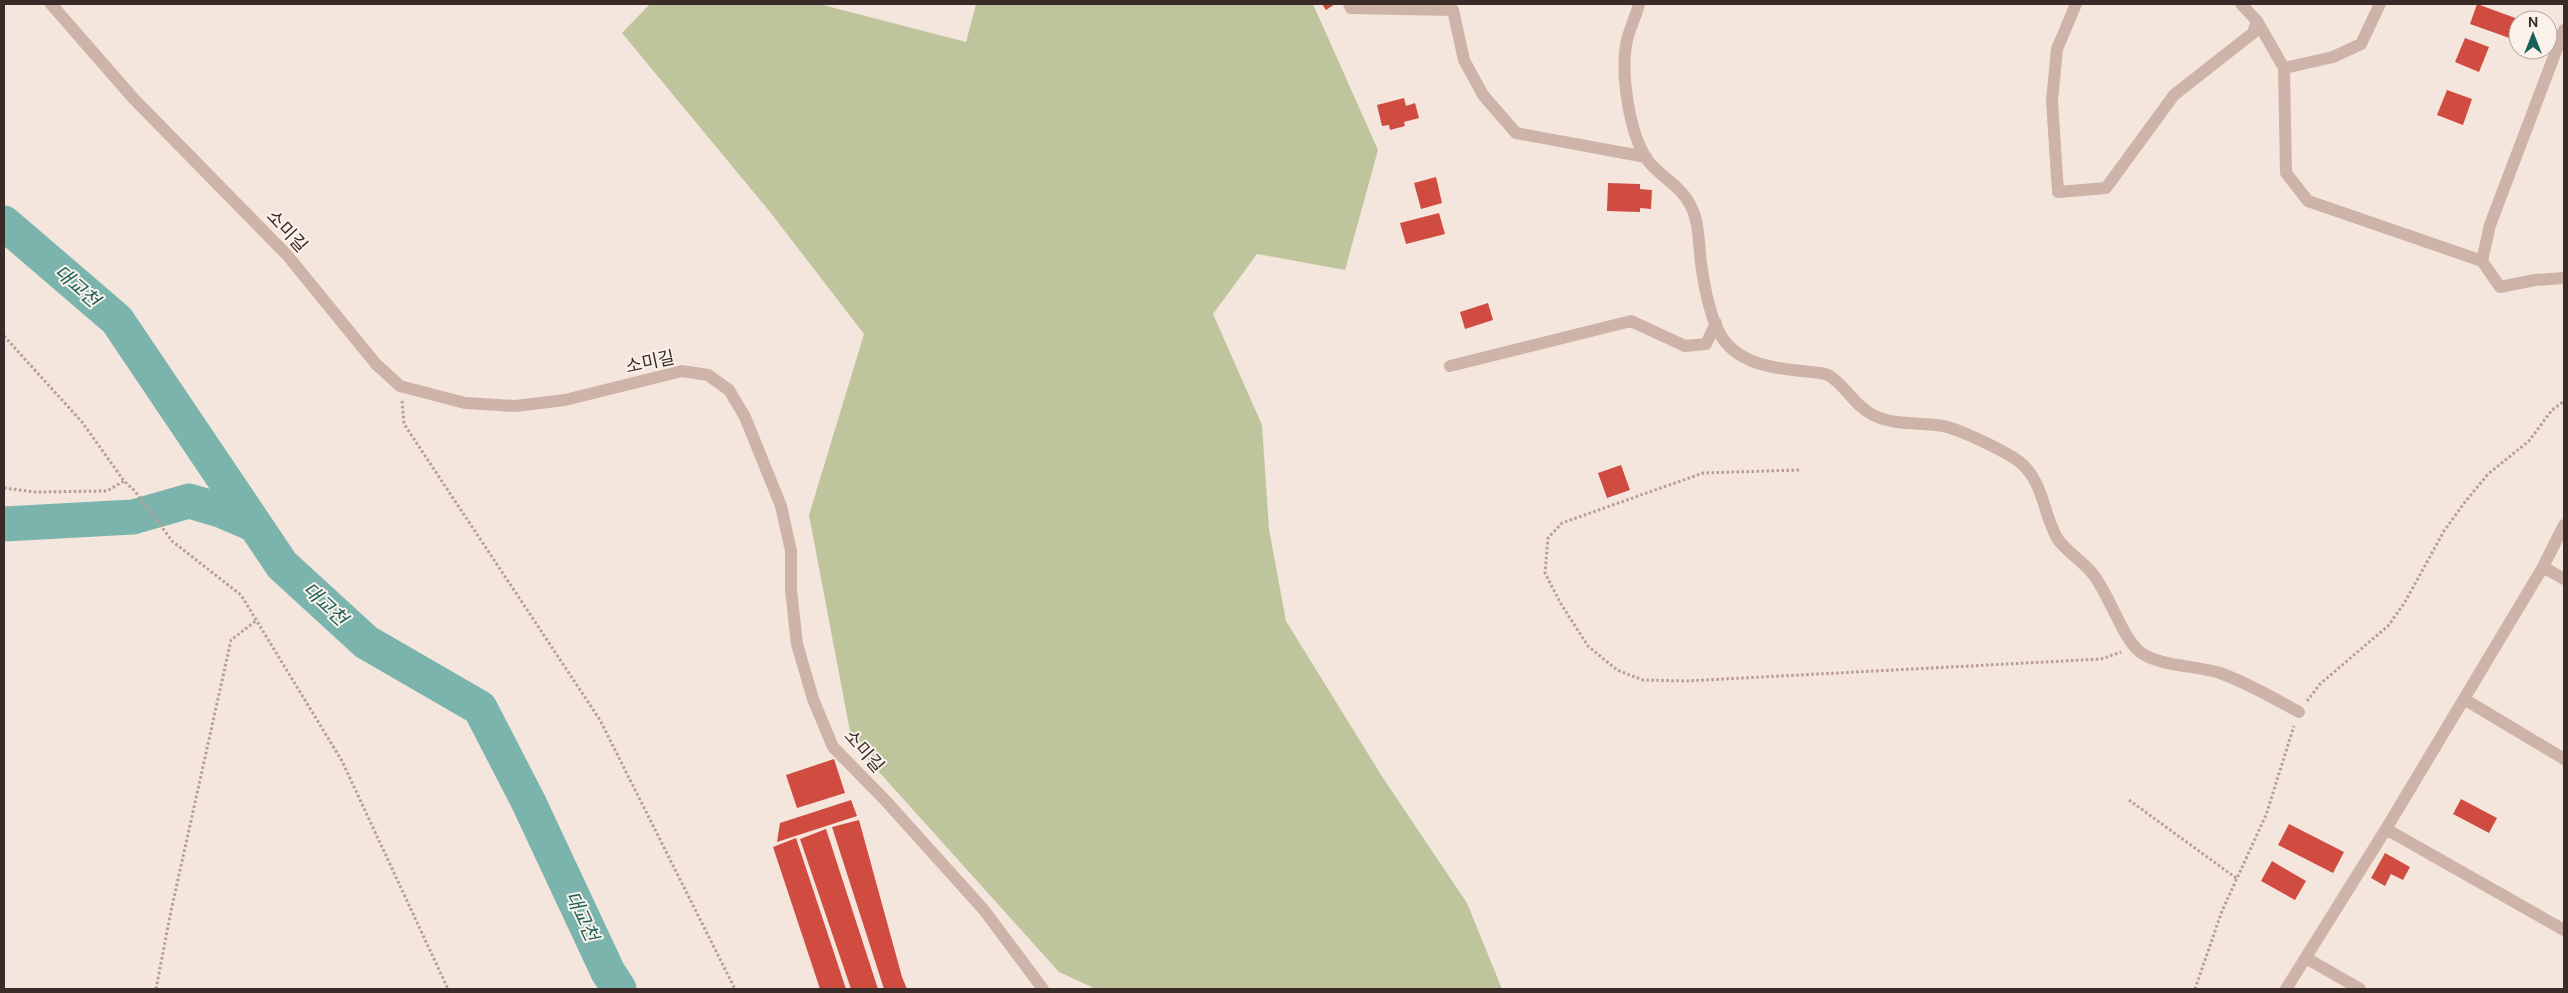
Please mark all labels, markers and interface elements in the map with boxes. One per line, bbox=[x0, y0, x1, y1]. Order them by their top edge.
north arrow bbox=[2508, 10, 2558, 60]
text: N bbox=[2528, 13, 2538, 31]
street label: 소미길 bbox=[261, 205, 313, 257]
water label: 대교천 bbox=[49, 259, 106, 314]
street label: 소미길 bbox=[623, 345, 677, 379]
water label: 대교천 bbox=[297, 577, 354, 632]
street label: 소미길 bbox=[839, 724, 889, 778]
water label: 대교천 bbox=[560, 887, 605, 946]

